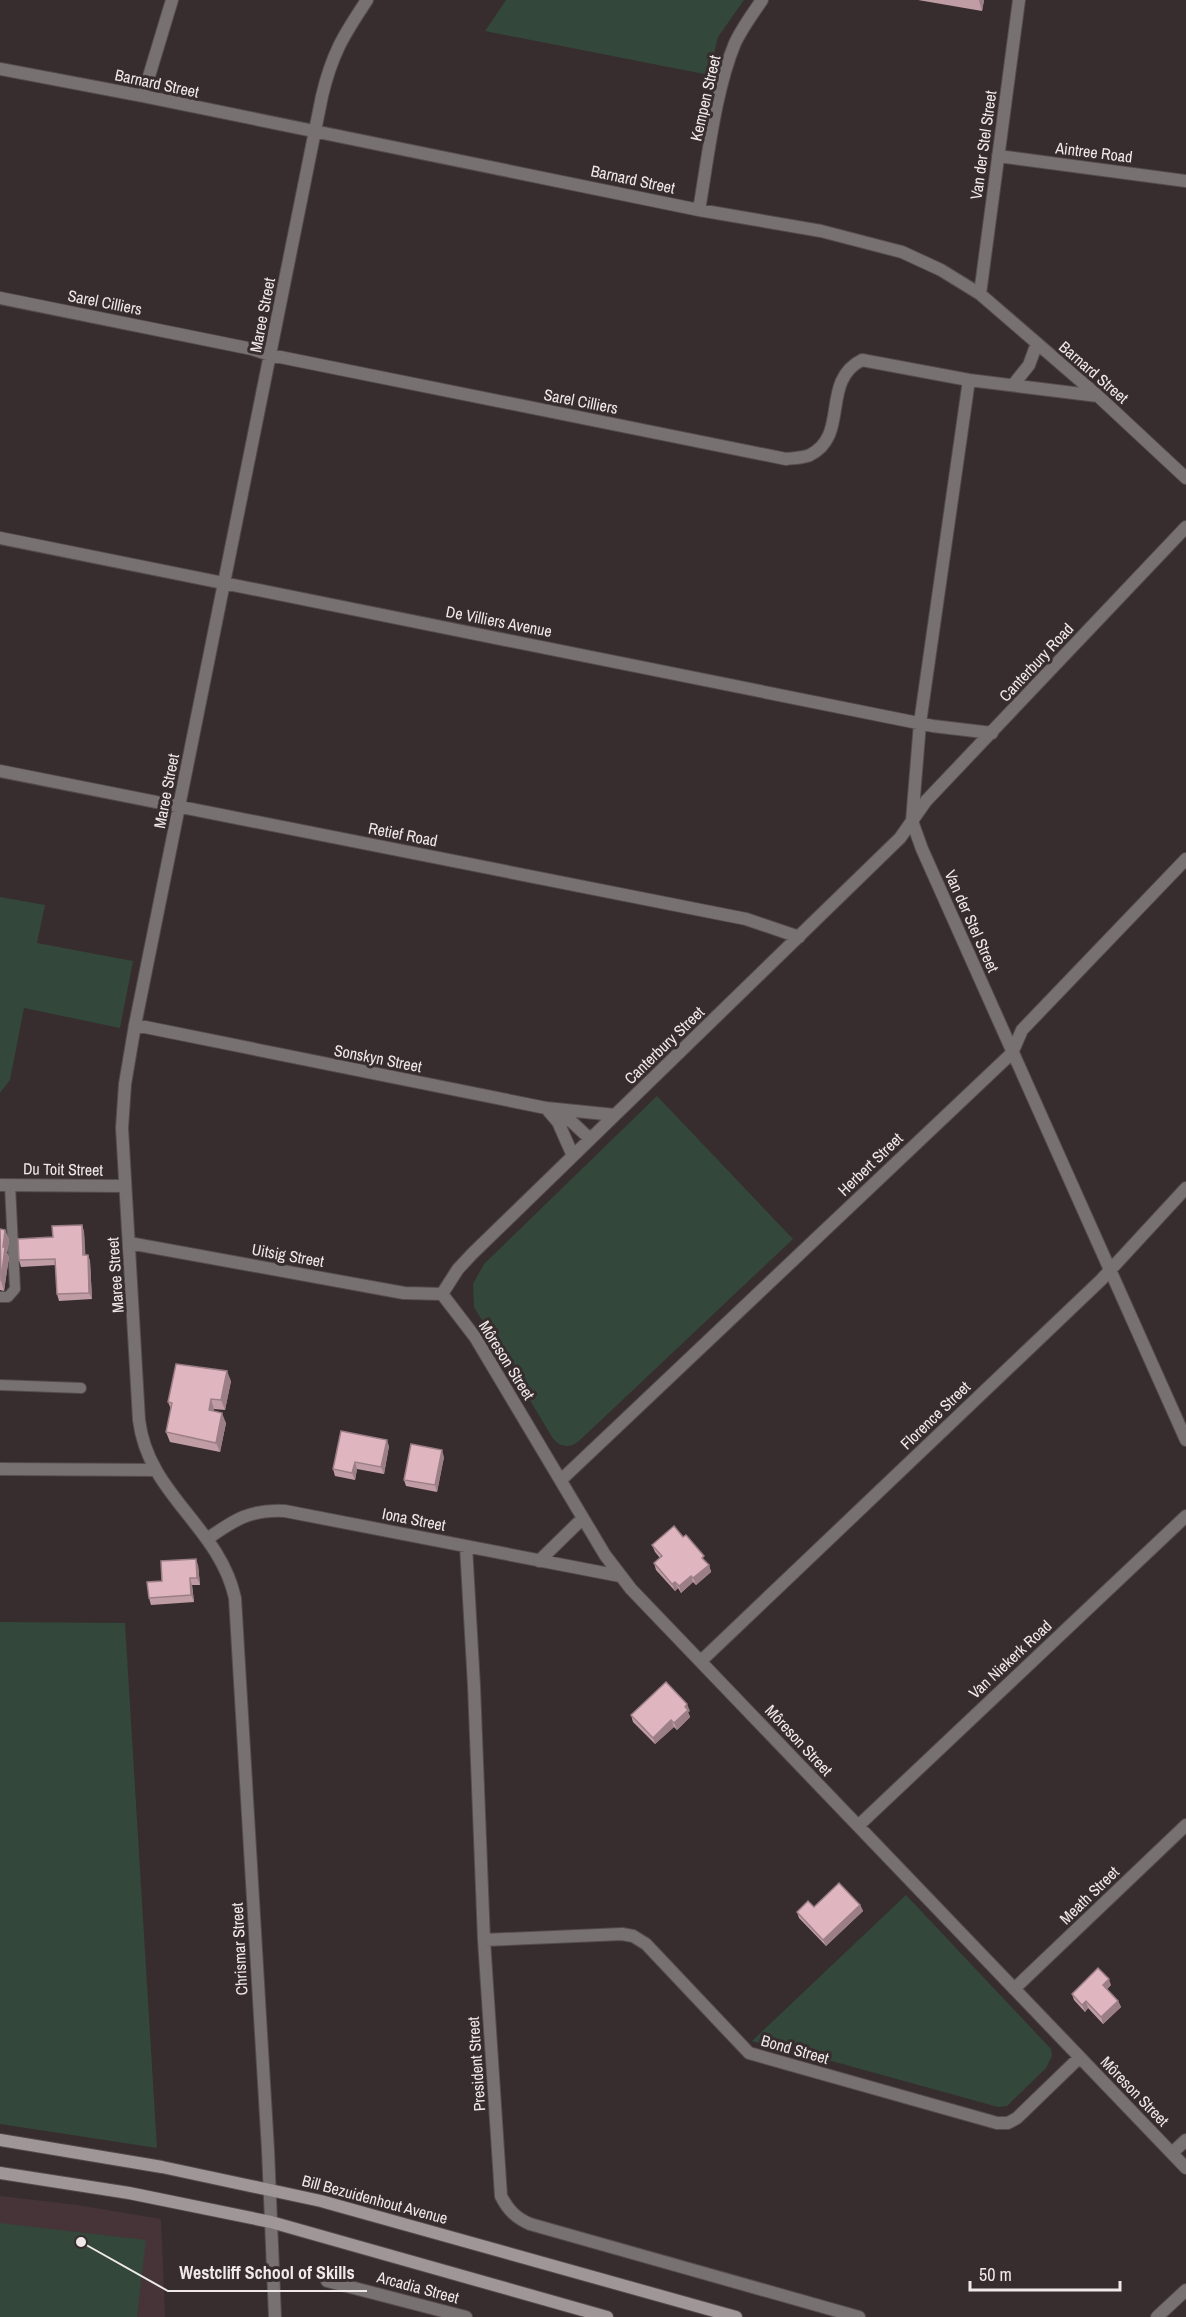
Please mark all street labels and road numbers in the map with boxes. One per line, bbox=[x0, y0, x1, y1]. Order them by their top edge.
street label: Kempen Street bbox=[684, 53, 726, 143]
street label: Barnard Street bbox=[113, 63, 201, 103]
street label: Van der Stel Street bbox=[964, 89, 1002, 201]
street label: Aintree Road bbox=[1053, 136, 1134, 168]
street label: Barnard Street bbox=[589, 159, 677, 199]
street label: Maree Street bbox=[244, 275, 280, 354]
street label: Sarel Cilliers bbox=[66, 284, 144, 320]
street label: Barnard Street bbox=[1055, 336, 1134, 409]
street label: Sarel Cilliers bbox=[542, 383, 620, 419]
street label: De Villiers Avenue bbox=[444, 600, 554, 642]
street label: Canterbury Road bbox=[994, 618, 1078, 706]
street label: Maree Street bbox=[148, 751, 184, 830]
street label: Retief Road bbox=[367, 817, 439, 851]
street label: Van der Stel Street bbox=[940, 866, 1005, 976]
street label: Canterbury Street bbox=[619, 1001, 709, 1089]
street label: Sonskyn Street bbox=[332, 1039, 424, 1077]
street label: Herbert Street bbox=[833, 1127, 908, 1201]
street label: Du Toit Street bbox=[23, 1157, 104, 1181]
street label: Maree Street bbox=[101, 1236, 129, 1314]
street label: Uitsig Street bbox=[250, 1238, 326, 1272]
street label: Môreson Street bbox=[474, 1316, 540, 1404]
street label: Florence Street bbox=[895, 1376, 975, 1454]
street label: Iona Street bbox=[380, 1502, 448, 1536]
street label: Van Niekerk Road bbox=[964, 1615, 1056, 1703]
street label: Môreson Street bbox=[760, 1700, 838, 1781]
street label: Meath Street bbox=[1054, 1861, 1124, 1929]
street label: Chrismar Street bbox=[226, 1902, 252, 1996]
street label: President Street bbox=[462, 2016, 490, 2112]
street label: Bond Street bbox=[759, 2029, 832, 2069]
street label: Môreson Street bbox=[1096, 2051, 1174, 2131]
street label: Bill Bezuidenhout Avenue bbox=[300, 2169, 450, 2229]
street label: Arcadia Street bbox=[374, 2265, 462, 2309]

